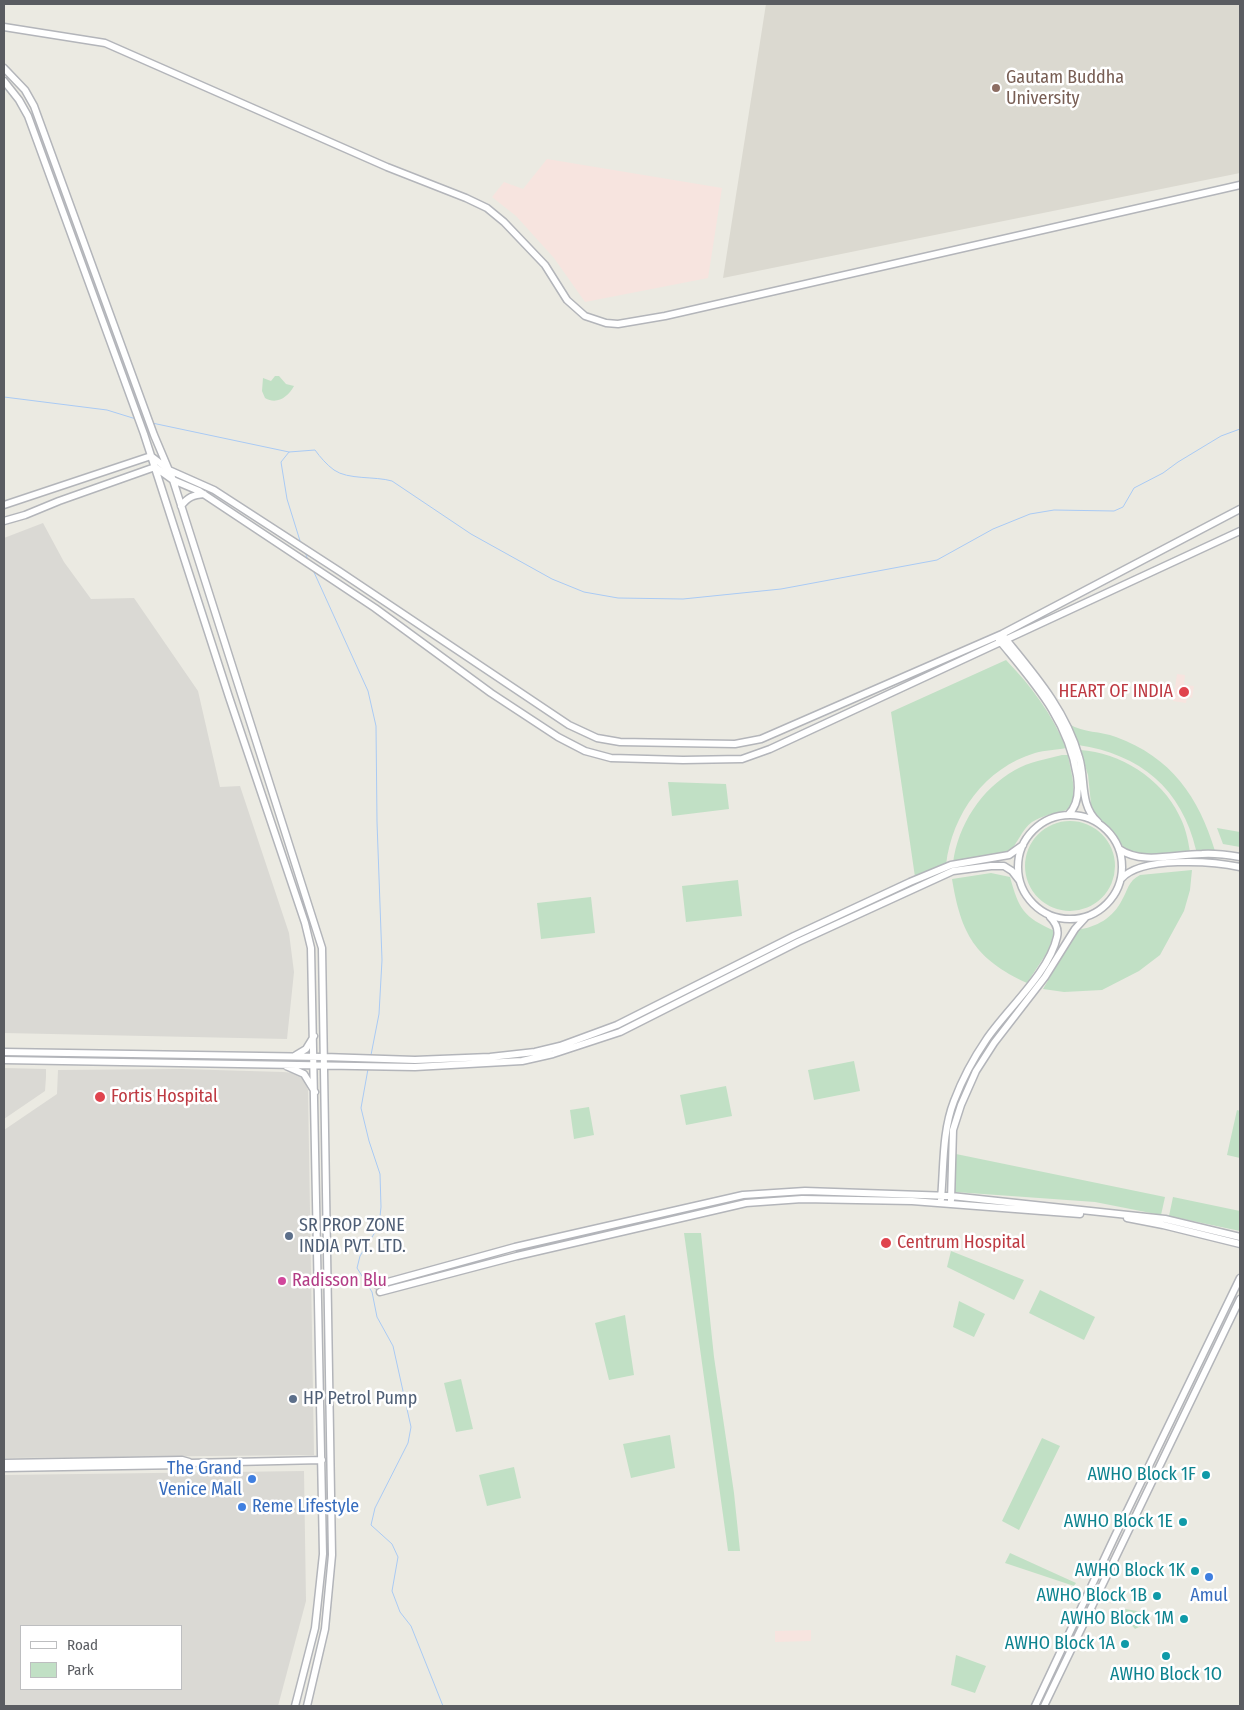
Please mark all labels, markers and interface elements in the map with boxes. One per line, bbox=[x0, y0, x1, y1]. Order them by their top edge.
place label: Gautam Buddha University bbox=[1006, 67, 1124, 110]
marker: Gautam Buddha University bbox=[990, 82, 1002, 94]
place label: HEART OF INDIA bbox=[1058, 681, 1173, 703]
marker: HEART OF INDIA bbox=[1177, 685, 1191, 699]
place label: Fortis Hospital bbox=[111, 1086, 218, 1108]
marker: Fortis Hospital bbox=[93, 1090, 107, 1104]
place label: SR PROP ZONE INDIA PVT. LTD. bbox=[299, 1215, 406, 1258]
marker: SR PROP ZONE INDIA PVT. LTD. bbox=[283, 1230, 295, 1242]
place label: Centrum Hospital bbox=[897, 1232, 1025, 1254]
marker: Centrum Hospital bbox=[879, 1236, 893, 1250]
place label: Radisson Blu bbox=[292, 1270, 387, 1292]
marker: Radisson Blu bbox=[276, 1275, 288, 1287]
place label: HP Petrol Pump bbox=[303, 1388, 417, 1410]
marker: HP Petrol Pump bbox=[287, 1393, 299, 1405]
place label: The Grand Venice Mall bbox=[159, 1458, 242, 1500]
place label: AWHO Block 1F bbox=[1087, 1464, 1196, 1486]
marker: AWHO Block 1F bbox=[1200, 1469, 1212, 1481]
marker: The Grand Venice Mall bbox=[246, 1473, 258, 1485]
place label: Reme Lifestyle bbox=[252, 1496, 359, 1518]
marker: Reme Lifestyle bbox=[236, 1501, 248, 1513]
place label: AWHO Block 1E bbox=[1064, 1511, 1173, 1533]
marker: AWHO Block 1E bbox=[1177, 1516, 1189, 1528]
place label: AWHO Block 1K bbox=[1075, 1560, 1185, 1582]
marker: AWHO Block 1K bbox=[1189, 1565, 1201, 1577]
marker: Amul bbox=[1203, 1571, 1215, 1583]
place label: AWHO Block 1B bbox=[1036, 1585, 1147, 1607]
place label: Amul bbox=[1190, 1585, 1228, 1607]
marker: AWHO Block 1B bbox=[1151, 1590, 1163, 1602]
place label: AWHO Block 1M bbox=[1060, 1608, 1174, 1630]
marker: AWHO Block 1M bbox=[1178, 1613, 1190, 1625]
legend bbox=[20, 1625, 182, 1690]
place label: AWHO Block 1A bbox=[1005, 1633, 1115, 1655]
text: Road bbox=[67, 1636, 98, 1654]
marker: AWHO Block 1A bbox=[1119, 1638, 1131, 1650]
marker: AWHO Block 1O bbox=[1160, 1650, 1172, 1662]
text: Park bbox=[67, 1661, 94, 1679]
place label: AWHO Block 1O bbox=[1110, 1664, 1222, 1686]

